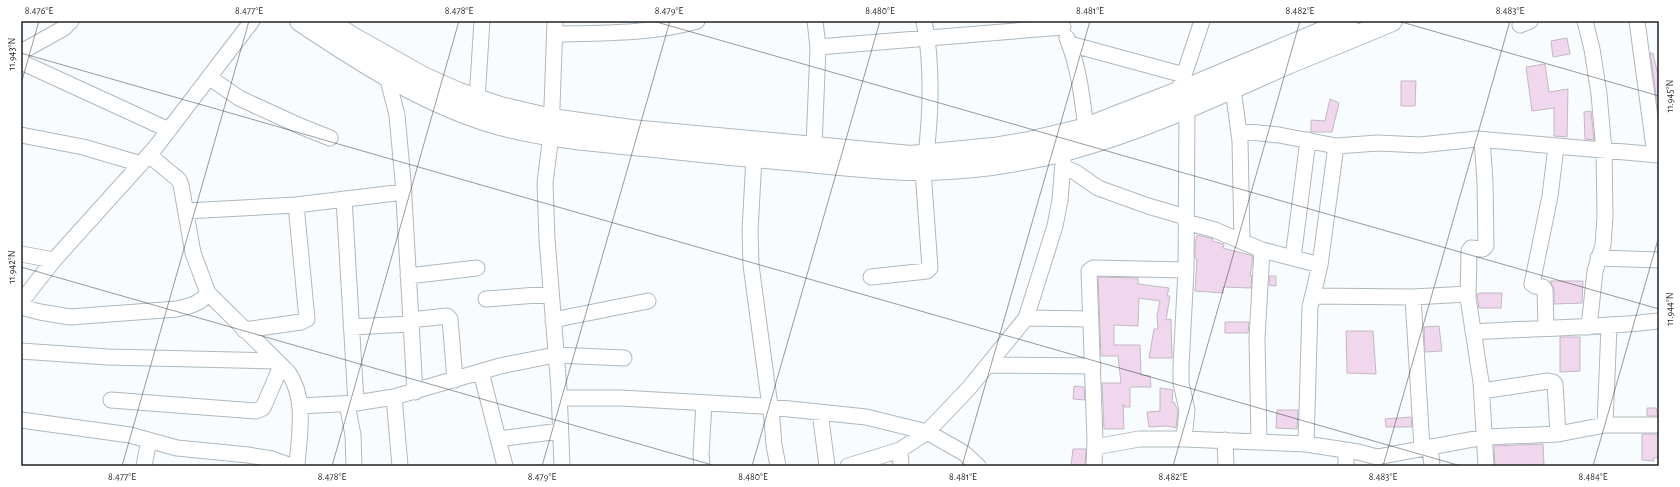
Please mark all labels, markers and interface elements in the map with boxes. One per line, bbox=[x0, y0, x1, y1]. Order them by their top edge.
text: 8.476°E bbox=[25, 6, 53, 16]
text: 8.477°E bbox=[235, 6, 263, 16]
text: 8.478°E bbox=[445, 6, 473, 16]
text: 8.479°E bbox=[655, 6, 683, 16]
text: 8.480°E bbox=[865, 6, 895, 16]
text: 8.481°E bbox=[1076, 6, 1104, 16]
text: 8.482°E bbox=[1286, 6, 1315, 16]
text: 8.483°E bbox=[1496, 6, 1524, 16]
text: 11.943°N bbox=[7, 38, 17, 70]
text: 11.945°N bbox=[1665, 80, 1675, 112]
text: 11.942°N bbox=[7, 251, 17, 284]
text: 11.944°N bbox=[1665, 292, 1675, 326]
text: 8.477°E bbox=[108, 472, 136, 482]
text: 8.478°E bbox=[318, 472, 346, 482]
text: 8.479°E bbox=[528, 472, 556, 482]
text: 8.480°E bbox=[738, 472, 768, 482]
text: 8.481°E bbox=[949, 472, 977, 482]
text: 8.482°E bbox=[1159, 472, 1188, 482]
text: 8.483°E bbox=[1369, 472, 1397, 482]
text: 8.484°E bbox=[1578, 472, 1608, 482]

